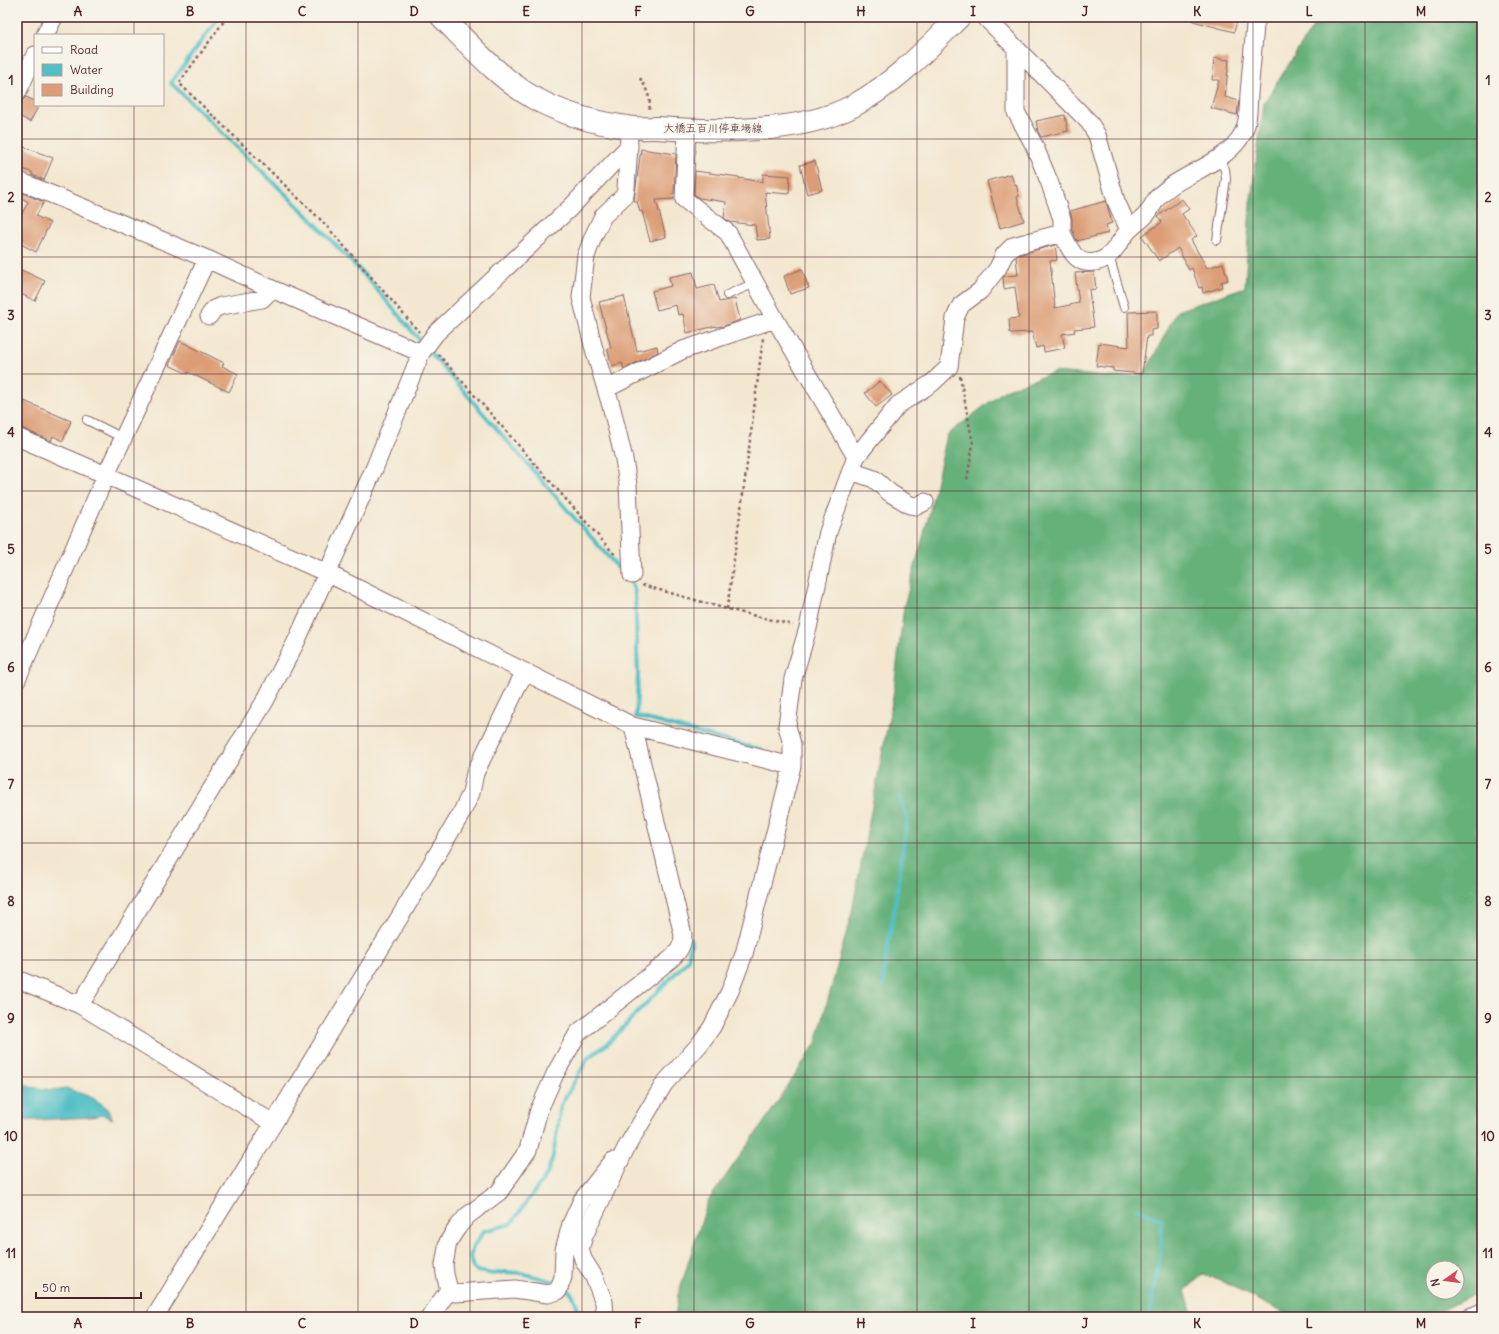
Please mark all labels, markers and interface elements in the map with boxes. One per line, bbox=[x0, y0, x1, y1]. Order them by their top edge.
text: A bbox=[74, 3, 83, 20]
text: B bbox=[186, 3, 195, 20]
text: C bbox=[298, 3, 307, 20]
text: D bbox=[409, 3, 419, 20]
text: E bbox=[522, 3, 530, 20]
text: F bbox=[634, 3, 642, 20]
text: G bbox=[745, 3, 755, 20]
text: H bbox=[856, 3, 866, 20]
text: I bbox=[970, 3, 976, 20]
text: J bbox=[1082, 3, 1089, 20]
text: K bbox=[1193, 3, 1202, 20]
text: L bbox=[1305, 3, 1313, 20]
text: M bbox=[1416, 3, 1426, 20]
legend bbox=[34, 34, 164, 106]
text: Road bbox=[70, 42, 98, 57]
text: Water bbox=[70, 62, 103, 77]
text: 1 bbox=[8, 72, 14, 89]
text: 1 bbox=[1485, 72, 1491, 89]
text: Building bbox=[70, 82, 114, 97]
street label: 大橋五百川停車場線 bbox=[664, 121, 763, 135]
text: 2 bbox=[7, 189, 15, 206]
text: 2 bbox=[1484, 189, 1492, 206]
text: 3 bbox=[7, 307, 15, 324]
text: 3 bbox=[1484, 307, 1492, 324]
text: 4 bbox=[7, 424, 15, 441]
text: 4 bbox=[1484, 424, 1492, 441]
text: 5 bbox=[7, 541, 15, 558]
text: 5 bbox=[1484, 541, 1492, 558]
text: 6 bbox=[7, 659, 15, 676]
text: 6 bbox=[1484, 659, 1492, 676]
text: 7 bbox=[8, 776, 15, 793]
text: 7 bbox=[1485, 776, 1492, 793]
text: 8 bbox=[7, 893, 15, 910]
text: 8 bbox=[1484, 893, 1492, 910]
text: 9 bbox=[7, 1010, 15, 1027]
text: 9 bbox=[1484, 1010, 1492, 1027]
text: 10 bbox=[4, 1128, 18, 1145]
text: 10 bbox=[1481, 1128, 1495, 1145]
text: 11 bbox=[6, 1245, 16, 1262]
text: 11 bbox=[1483, 1245, 1493, 1262]
north arrow bbox=[1425, 1260, 1465, 1300]
scale bar bbox=[36, 1274, 141, 1300]
text: N bbox=[1428, 1277, 1443, 1288]
text: 50 m bbox=[42, 1280, 71, 1295]
text: A bbox=[74, 1315, 83, 1332]
text: B bbox=[186, 1315, 195, 1332]
text: C bbox=[298, 1315, 307, 1332]
text: D bbox=[409, 1315, 419, 1332]
text: E bbox=[522, 1315, 530, 1332]
text: F bbox=[634, 1315, 642, 1332]
text: G bbox=[745, 1315, 755, 1332]
text: H bbox=[856, 1315, 866, 1332]
text: I bbox=[970, 1315, 976, 1332]
text: J bbox=[1082, 1315, 1089, 1332]
text: K bbox=[1193, 1315, 1202, 1332]
text: L bbox=[1305, 1315, 1313, 1332]
text: M bbox=[1416, 1315, 1426, 1332]

